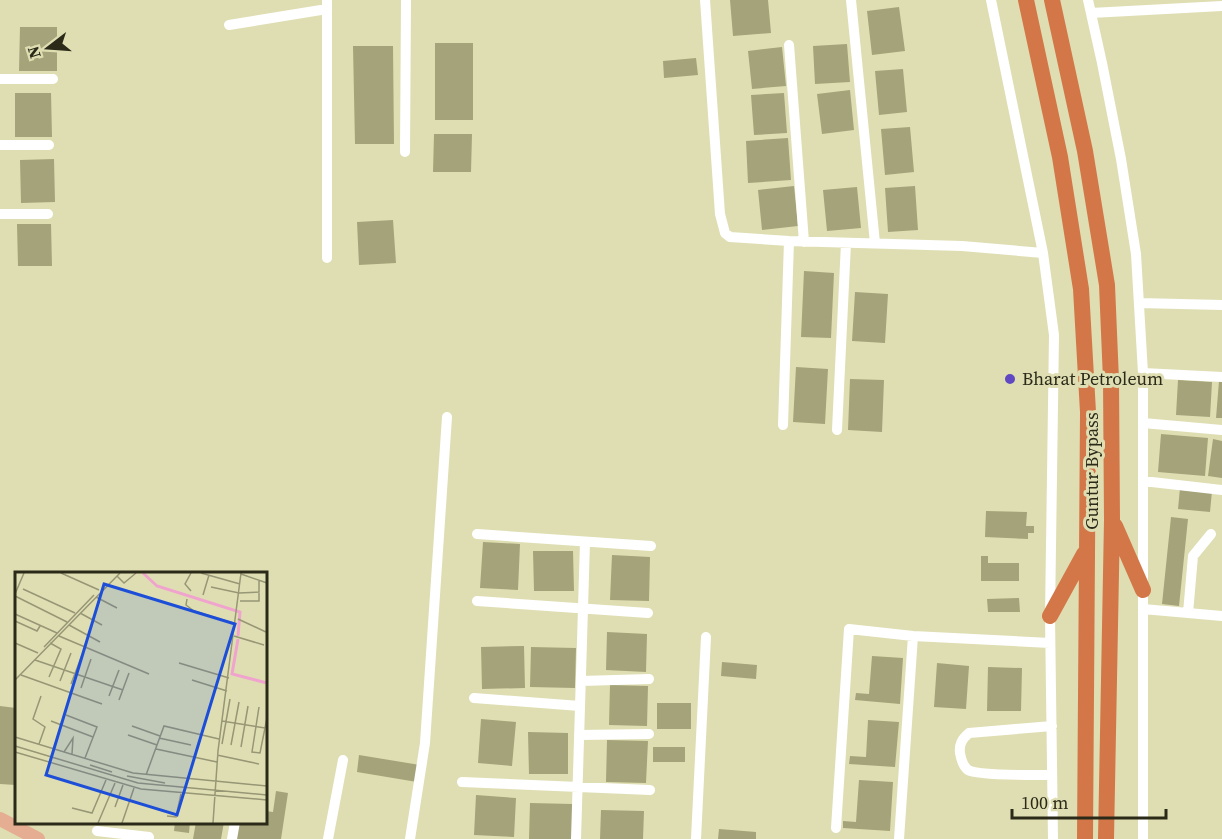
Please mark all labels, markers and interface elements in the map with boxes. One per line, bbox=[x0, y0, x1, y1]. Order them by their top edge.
north arrow bbox=[18, 18, 78, 78]
text: N bbox=[21, 43, 46, 61]
place label: Bharat Petroleum bbox=[1022, 366, 1163, 391]
marker: Bharat Petroleum bbox=[1003, 372, 1017, 386]
street label: Guntur Bypass bbox=[1079, 412, 1104, 530]
inset map bbox=[15, 572, 267, 824]
scale bar bbox=[1012, 782, 1166, 820]
text: 100 m bbox=[1021, 790, 1068, 815]

